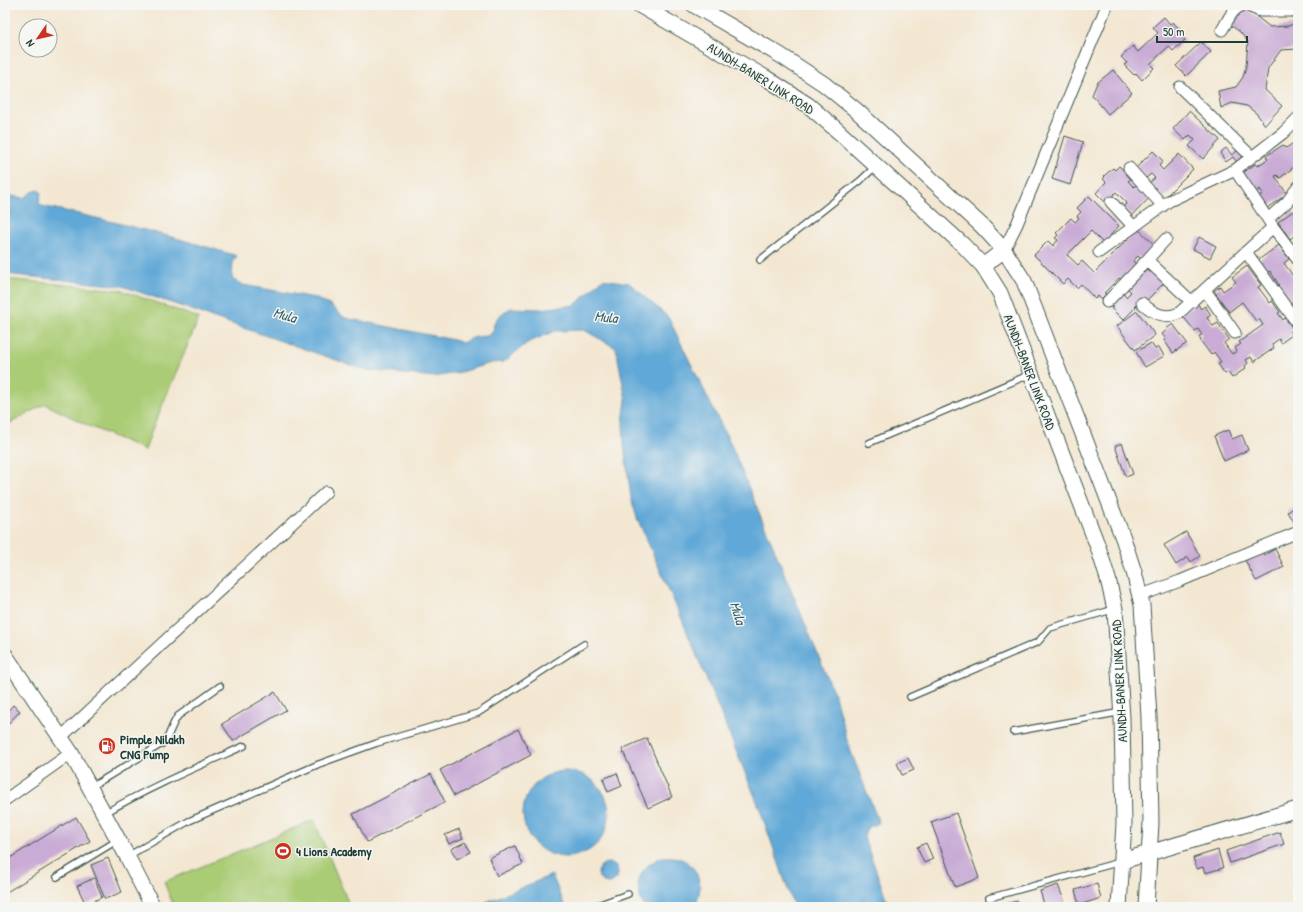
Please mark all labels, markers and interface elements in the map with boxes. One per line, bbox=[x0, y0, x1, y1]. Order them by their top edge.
north arrow bbox=[18, 18, 58, 58]
scale bar bbox=[1157, 18, 1247, 44]
text: 50 m bbox=[1163, 23, 1184, 40]
text: N bbox=[22, 37, 37, 50]
street label: AUNDH-BANER LINK ROAD bbox=[704, 38, 818, 119]
water label: Mula bbox=[271, 302, 300, 327]
water label: Mula bbox=[594, 306, 620, 327]
street label: AUNDH-BANER LINK ROAD bbox=[1000, 312, 1061, 433]
water label: Mula bbox=[726, 599, 751, 628]
street label: AUNDH-BANER LINK ROAD bbox=[1107, 618, 1131, 743]
place label: Pimple Nilakh CNG Pump bbox=[120, 730, 185, 764]
fuel station icon: Pimple Nilakh CNG Pump bbox=[97, 736, 117, 756]
sports icon: 4 Lions Academy bbox=[273, 841, 293, 861]
place label: 4 Lions Academy bbox=[296, 842, 372, 861]

